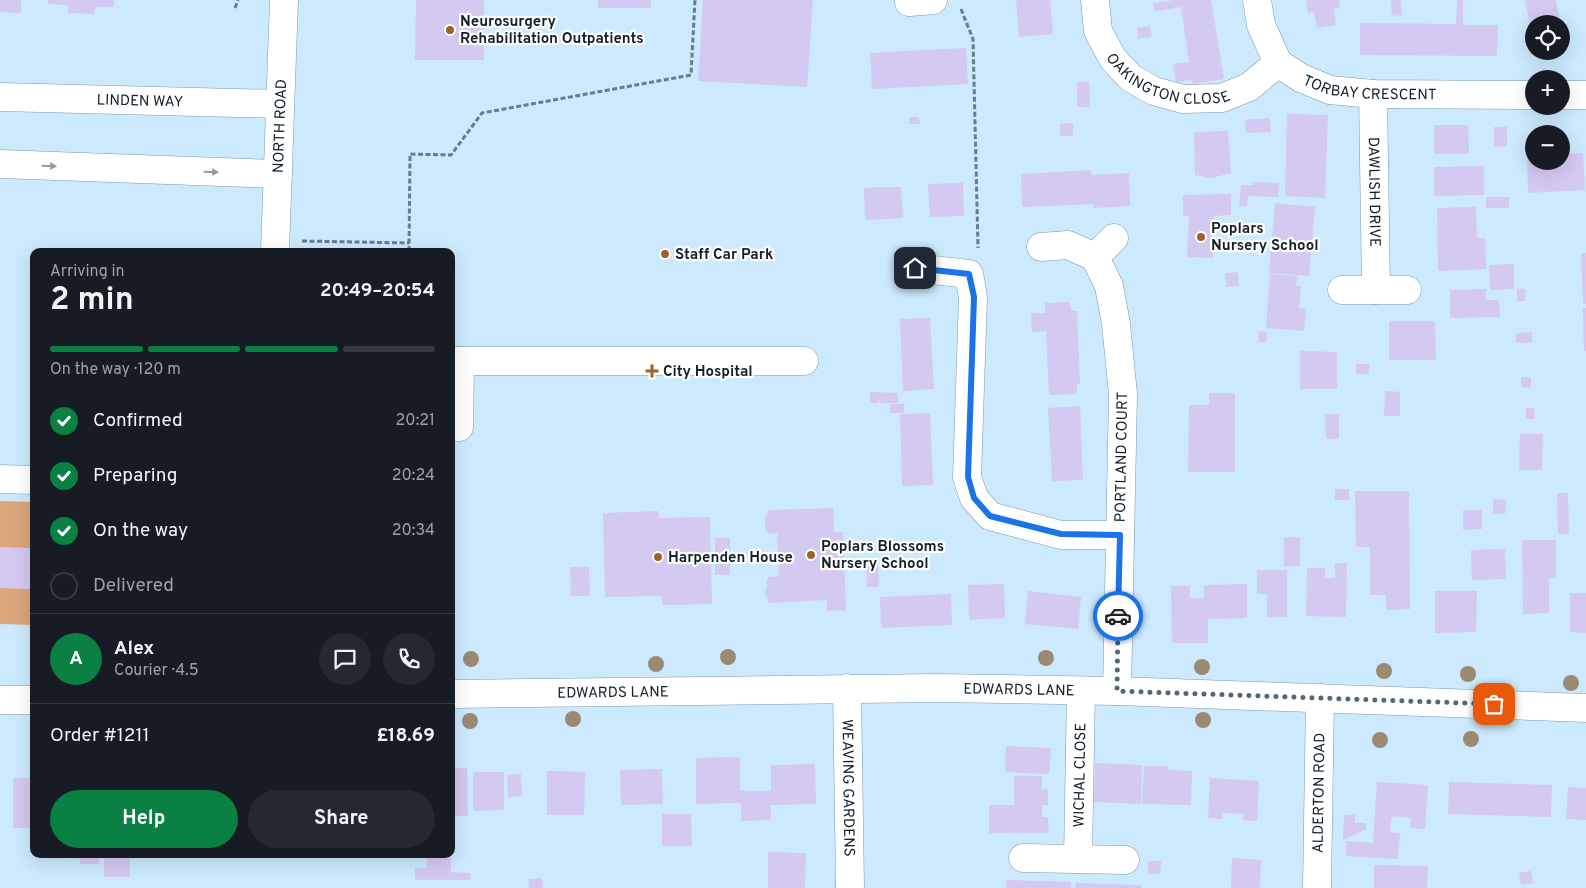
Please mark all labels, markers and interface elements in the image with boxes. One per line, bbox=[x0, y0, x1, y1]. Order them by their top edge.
place label: Neurosurgery Rehabilitation Outpatients bbox=[460, 13, 644, 49]
map controls bbox=[1525, 15, 1570, 170]
button: locate bbox=[1525, 15, 1570, 60]
marker: Neurosurgery Rehabilitation Outpatients bbox=[444, 24, 456, 36]
street label: OAKINGTON CLOSE bbox=[1101, 50, 1233, 110]
button: + bbox=[1525, 70, 1570, 115]
street label: TORBAY CRESCENT bbox=[1300, 72, 1437, 105]
street label: NORTH ROAD bbox=[270, 79, 292, 174]
street label: LINDEN WAY bbox=[96, 91, 184, 113]
button: − bbox=[1525, 125, 1570, 170]
street label: DAWLISH DRIVE bbox=[1363, 137, 1383, 247]
one-way arrow bbox=[41, 162, 57, 170]
one-way arrow bbox=[203, 168, 219, 176]
place label: Poplars Nursery School bbox=[1211, 220, 1319, 256]
marker: Poplars Nursery School bbox=[1195, 231, 1207, 243]
place label: Staff Car Park bbox=[675, 246, 773, 265]
pin bbox=[894, 247, 936, 289]
marker: Staff Car Park bbox=[659, 248, 671, 260]
icon: home bbox=[901, 254, 929, 282]
text: Arriving in bbox=[50, 262, 125, 282]
text: 20:49–20:54 bbox=[320, 279, 435, 303]
text: 2 min bbox=[50, 281, 134, 321]
text: On the way · 120 m bbox=[50, 360, 181, 380]
place label: City Hospital bbox=[663, 363, 753, 382]
marker: City Hospital bbox=[645, 364, 659, 378]
street label: PORTLAND COURT bbox=[1112, 392, 1133, 523]
icon: check bbox=[50, 407, 78, 435]
text: Confirmed bbox=[93, 409, 183, 433]
text: 20:21 bbox=[396, 411, 435, 431]
icon: check bbox=[50, 462, 78, 490]
text: Preparing bbox=[93, 464, 177, 488]
text: 20:24 bbox=[392, 466, 435, 486]
icon: check bbox=[50, 517, 78, 545]
text: On the way bbox=[93, 519, 188, 543]
text: 20:34 bbox=[392, 521, 435, 541]
place label: Poplars Blossoms Nursery School bbox=[821, 538, 944, 574]
place label: Harpenden House bbox=[668, 549, 793, 568]
marker: Poplars Blossoms Nursery School bbox=[805, 549, 817, 561]
marker: Harpenden House bbox=[652, 551, 664, 563]
text: Delivered bbox=[93, 574, 174, 598]
courier bbox=[1093, 591, 1143, 641]
icon: car bbox=[1104, 602, 1132, 630]
button: chat bbox=[319, 633, 371, 685]
button: phone bbox=[383, 633, 435, 685]
text: Alex bbox=[114, 637, 154, 661]
text: A bbox=[69, 647, 83, 671]
text: Courier · 4.5 bbox=[114, 661, 199, 681]
street label: EDWARDS LANE bbox=[963, 680, 1075, 701]
street label: EDWARDS LANE bbox=[557, 683, 669, 704]
pin bbox=[1473, 683, 1515, 725]
icon: bag bbox=[1480, 690, 1508, 718]
street label: WEAVING GARDENS bbox=[836, 719, 858, 857]
street label: WICHAL CLOSE bbox=[1071, 722, 1091, 828]
text: Order #1211 bbox=[50, 724, 150, 748]
text: £18.69 bbox=[376, 724, 435, 748]
street label: ALDERTON ROAD bbox=[1310, 733, 1330, 853]
button: Help bbox=[50, 790, 238, 848]
button: Share bbox=[248, 790, 435, 848]

